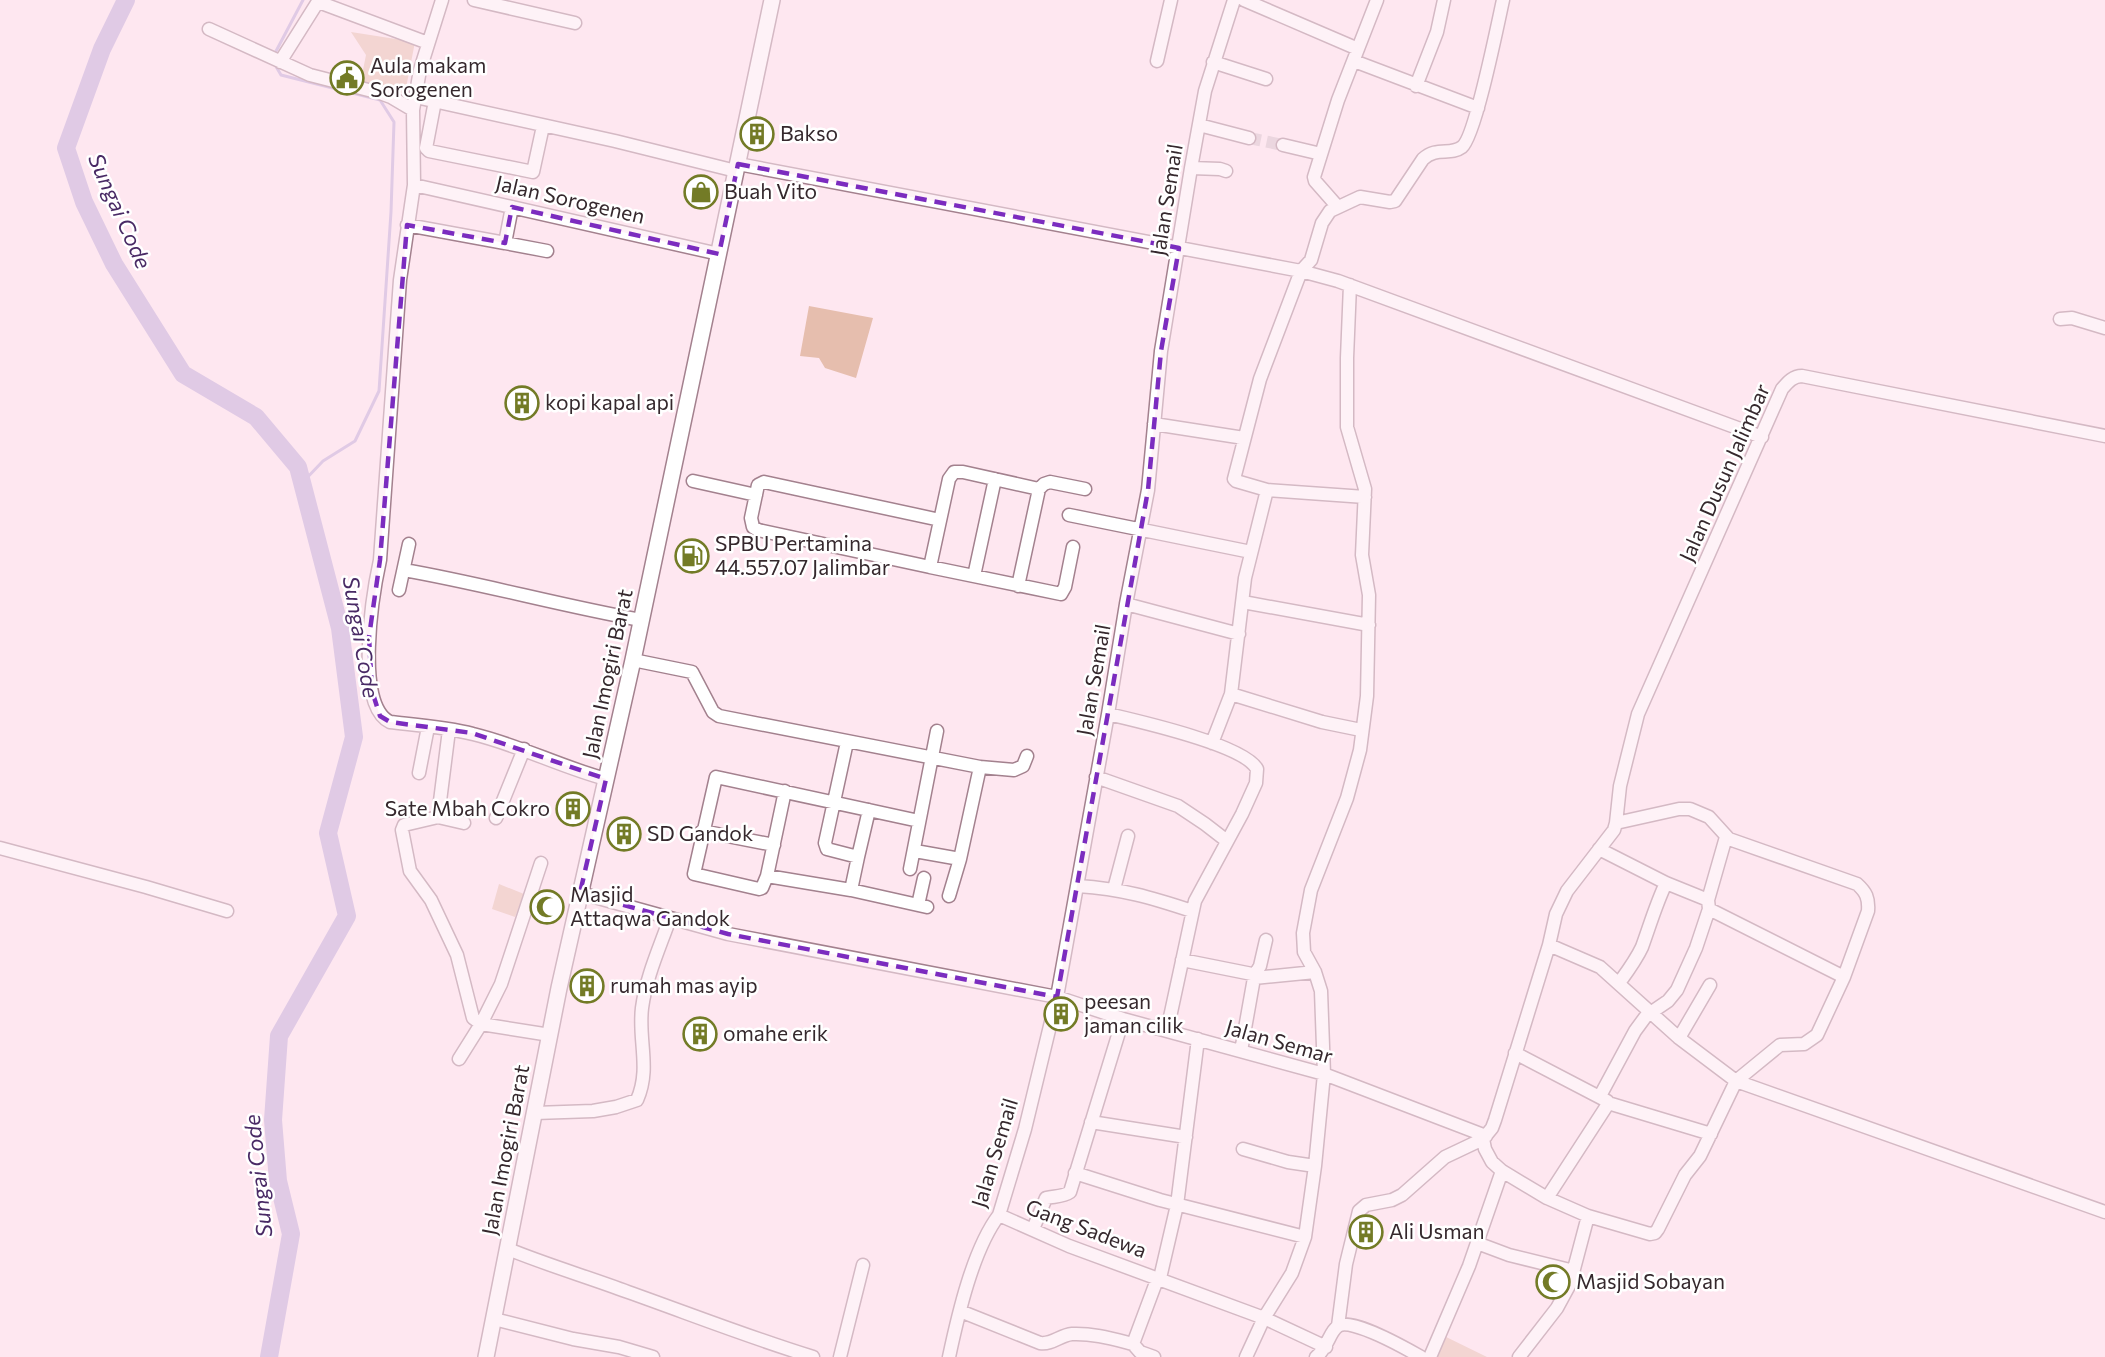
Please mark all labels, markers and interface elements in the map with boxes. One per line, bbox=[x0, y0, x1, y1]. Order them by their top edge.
place label: Aula makam Sorogenen bbox=[370, 52, 486, 101]
public building icon: Aula makam Sorogenen bbox=[329, 60, 365, 96]
building icon: Bakso bbox=[739, 116, 775, 152]
place label: Bakso bbox=[780, 120, 838, 145]
street label: Jalan Semail bbox=[1144, 142, 1187, 257]
water label: Sungai Code bbox=[83, 149, 158, 273]
street label: Jalan Sorogenen bbox=[493, 169, 647, 228]
shop icon: Buah Vito bbox=[683, 174, 719, 210]
place label: Buah Vito bbox=[724, 178, 817, 203]
street label: Jalan Dusun Jalimbar bbox=[1673, 380, 1774, 565]
building icon: kopi kapal api bbox=[504, 385, 540, 421]
place label: kopi kapal api bbox=[545, 389, 674, 414]
place label: SPBU Pertamina 44.557.07 Jalimbar bbox=[715, 530, 890, 579]
fuel station icon: SPBU Pertamina 44.557.07 Jalimbar bbox=[674, 538, 710, 574]
water label: Sungai Code bbox=[337, 574, 386, 700]
street label: Jalan Imogiri Barat bbox=[576, 586, 637, 761]
street label: Jalan Semail bbox=[1070, 622, 1115, 738]
building icon: Sate Mbah Cokro bbox=[555, 791, 591, 827]
place label: Sate Mbah Cokro bbox=[385, 795, 550, 820]
building icon: SD Gandok bbox=[606, 816, 642, 852]
place label: SD Gandok bbox=[647, 820, 753, 845]
place label: Masjid Attaqwa Gandok bbox=[570, 881, 730, 930]
mosque icon: Masjid Attaqwa Gandok bbox=[529, 889, 565, 925]
building icon: rumah mas ayip bbox=[569, 968, 605, 1004]
place label: rumah mas ayip bbox=[610, 972, 758, 997]
place label: peesan jaman cilik bbox=[1084, 988, 1184, 1037]
building icon: peesan jaman cilik bbox=[1043, 996, 1079, 1032]
street label: Jalan Semar bbox=[1223, 1013, 1336, 1068]
building icon: omahe erik bbox=[682, 1016, 718, 1052]
place label: omahe erik bbox=[723, 1020, 828, 1045]
street label: Jalan Imogiri Barat bbox=[476, 1062, 533, 1237]
street label: Jalan Semail bbox=[965, 1095, 1022, 1210]
water label: Sungai Code bbox=[238, 1113, 277, 1239]
street label: Gang Sadewa bbox=[1022, 1193, 1151, 1262]
building icon: Ali Usman bbox=[1348, 1214, 1384, 1250]
place label: Ali Usman bbox=[1389, 1218, 1484, 1243]
mosque icon: Masjid Sobayan bbox=[1535, 1264, 1571, 1300]
place label: Masjid Sobayan bbox=[1576, 1268, 1725, 1293]

